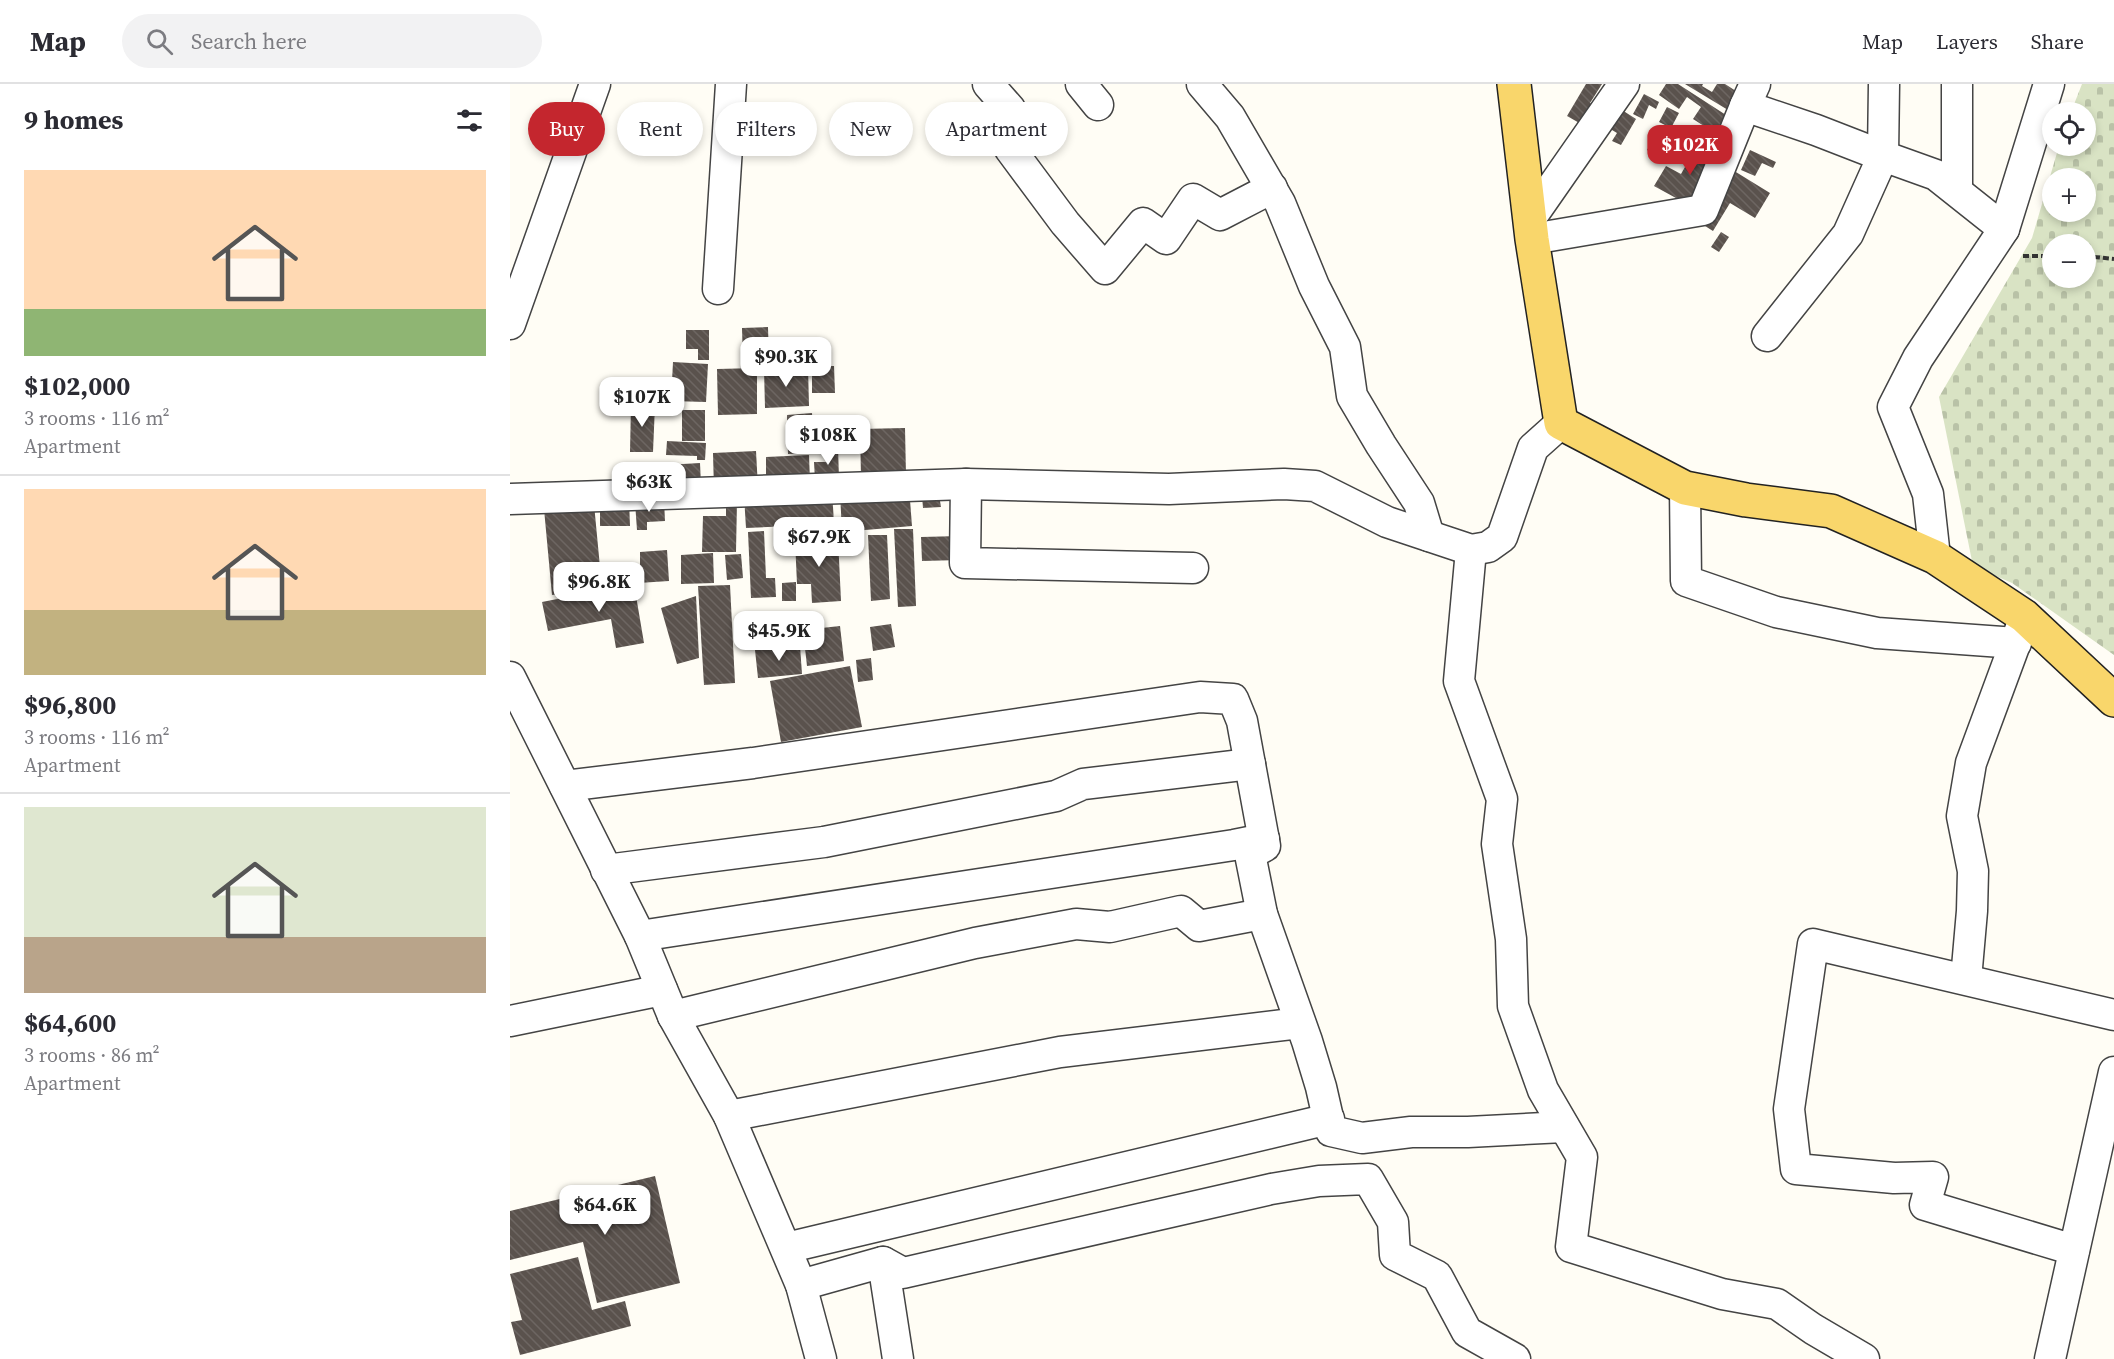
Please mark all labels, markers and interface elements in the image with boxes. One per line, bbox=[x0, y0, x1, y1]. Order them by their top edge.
search box bbox=[122, 14, 542, 68]
text: Map bbox=[30, 22, 86, 60]
icon: search bbox=[143, 25, 176, 58]
text: Search here bbox=[191, 26, 307, 56]
text: Map bbox=[1862, 27, 1903, 56]
text: Layers bbox=[1936, 27, 1998, 56]
text: Share bbox=[2031, 27, 2084, 56]
text: 9 homes bbox=[24, 102, 123, 138]
chip: Buy bbox=[528, 102, 605, 156]
chip: Rent bbox=[617, 102, 703, 156]
chip: Filters bbox=[715, 102, 817, 156]
chip: New bbox=[829, 102, 913, 156]
chip: Apartment bbox=[925, 102, 1068, 156]
map controls bbox=[2042, 102, 2096, 288]
button: locate bbox=[2042, 102, 2096, 156]
icon: filters bbox=[453, 104, 486, 137]
pin: $102K bbox=[1648, 125, 1732, 176]
text: $102K bbox=[1661, 130, 1719, 158]
button: + bbox=[2042, 168, 2096, 222]
icon: home bbox=[201, 209, 309, 317]
button: − bbox=[2042, 234, 2096, 288]
pin: $90.3K bbox=[737, 337, 835, 388]
text: $90.3K bbox=[754, 342, 818, 370]
text: $102,000 bbox=[24, 368, 130, 404]
pin: $107K bbox=[600, 377, 684, 428]
text: $107K bbox=[613, 382, 671, 410]
text: 3 rooms · 116 m² bbox=[24, 404, 170, 432]
pin: $108K bbox=[786, 415, 870, 466]
text: $108K bbox=[799, 420, 857, 448]
text: Apartment bbox=[24, 432, 121, 460]
pin: $63K bbox=[613, 462, 685, 513]
text: $63K bbox=[626, 467, 672, 495]
pin: $67.9K bbox=[770, 517, 868, 568]
text: $67.9K bbox=[787, 522, 851, 550]
icon: home bbox=[201, 528, 309, 636]
pin: $96.8K bbox=[550, 562, 648, 613]
text: $96.8K bbox=[567, 567, 631, 595]
pin: $45.9K bbox=[730, 611, 828, 662]
text: $45.9K bbox=[747, 616, 811, 644]
text: $96,800 bbox=[24, 687, 116, 723]
text: 3 rooms · 116 m² bbox=[24, 723, 170, 751]
text: Apartment bbox=[24, 751, 121, 779]
icon: home bbox=[201, 846, 309, 954]
text: $64,600 bbox=[24, 1005, 116, 1041]
text: 3 rooms · 86 m² bbox=[24, 1041, 160, 1069]
text: Apartment bbox=[24, 1069, 121, 1097]
pin: $64.6K bbox=[556, 1185, 654, 1236]
text: $64.6K bbox=[573, 1190, 637, 1218]

